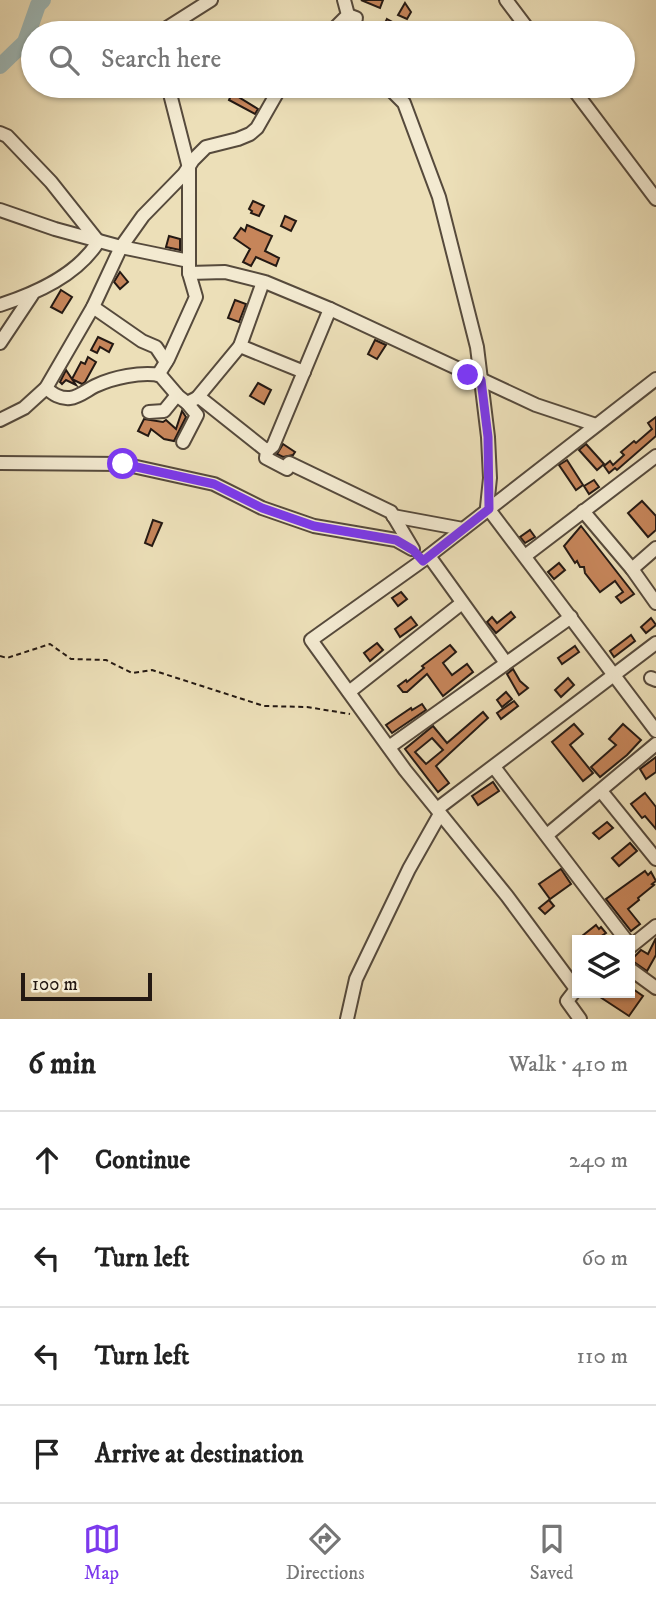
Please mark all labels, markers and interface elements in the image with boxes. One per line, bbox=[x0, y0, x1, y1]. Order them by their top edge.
search box bbox=[21, 21, 635, 98]
icon: search bbox=[45, 41, 83, 79]
text: Search here bbox=[101, 43, 221, 76]
route end bbox=[452, 359, 483, 390]
route start bbox=[107, 448, 138, 479]
map controls bbox=[572, 935, 635, 998]
button: layers bbox=[572, 935, 635, 998]
scale bar bbox=[21, 970, 152, 1002]
text: 100 m bbox=[32, 973, 78, 996]
text: 6 min bbox=[28, 1046, 96, 1083]
text: Walk · 410 m bbox=[509, 1050, 628, 1079]
icon: ahead bbox=[28, 1141, 66, 1179]
text: Continue bbox=[95, 1144, 190, 1177]
text: 240 m bbox=[569, 1146, 628, 1175]
icon: left bbox=[28, 1239, 66, 1277]
text: Turn left bbox=[95, 1242, 189, 1275]
text: 60 m bbox=[581, 1244, 628, 1273]
icon: left bbox=[28, 1337, 66, 1375]
text: Turn left bbox=[95, 1340, 189, 1373]
text: 110 m bbox=[577, 1342, 628, 1371]
icon: arrive bbox=[28, 1435, 66, 1473]
text: Arrive at destination bbox=[95, 1438, 304, 1471]
tab: Map bbox=[83, 1520, 121, 1585]
tab: Directions bbox=[286, 1520, 365, 1585]
tab: Saved bbox=[530, 1520, 573, 1585]

